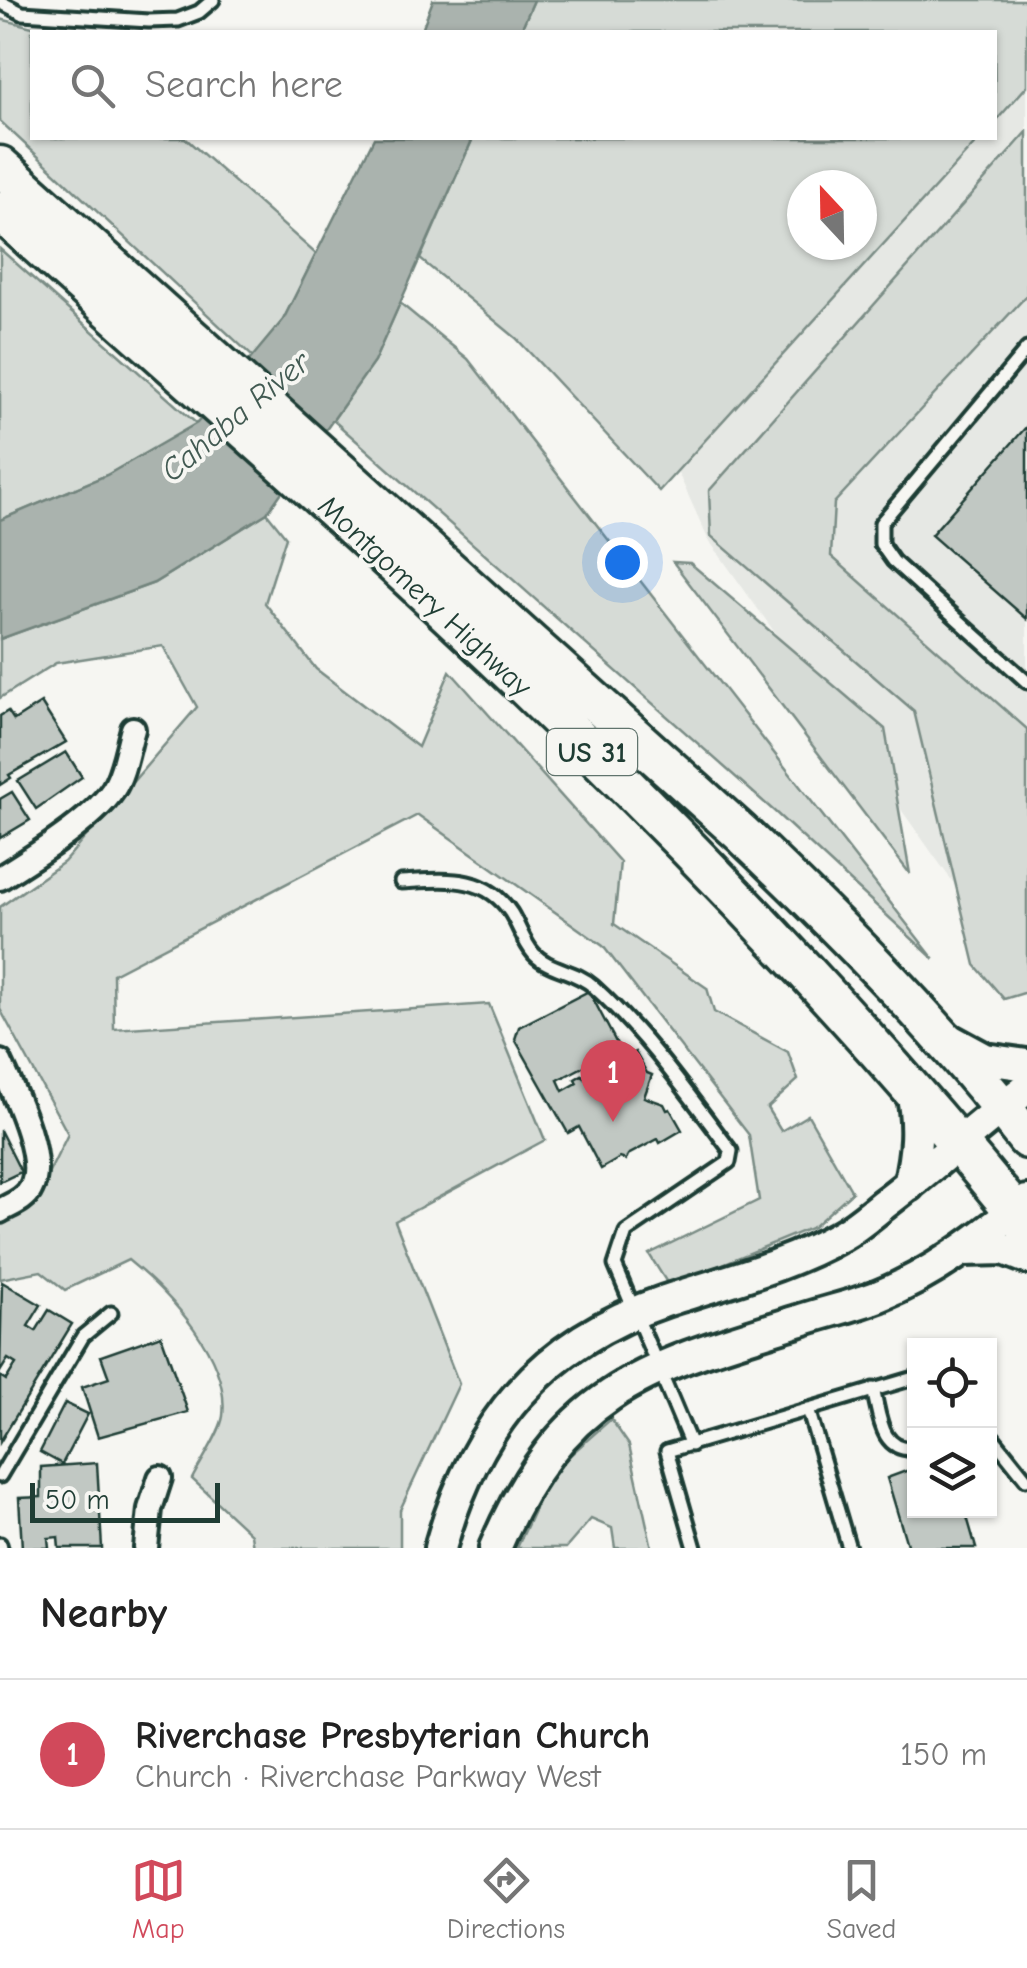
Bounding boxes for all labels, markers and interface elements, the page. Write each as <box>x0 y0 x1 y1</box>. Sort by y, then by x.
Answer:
search box <box>30 30 997 140</box>
icon: search <box>65 58 120 113</box>
text: Search here <box>145 63 343 107</box>
north arrow <box>787 170 877 260</box>
water label: Cahaba River <box>154 343 318 489</box>
street label: Montgomery Highway <box>311 488 539 705</box>
your location <box>597 537 648 588</box>
road number: US 31 <box>547 729 637 775</box>
pin: 1 <box>580 1040 646 1122</box>
map controls <box>907 1338 997 1518</box>
button: locate <box>907 1338 997 1428</box>
button: layers <box>907 1428 997 1518</box>
scale bar <box>30 1478 220 1522</box>
text: 50 m <box>45 1484 110 1516</box>
text: Nearby <box>40 1589 167 1638</box>
text: Riverchase Presbyterian Church <box>135 1714 650 1758</box>
text: 1 <box>66 1736 79 1773</box>
text: 150 m <box>900 1736 987 1773</box>
text: Church · Riverchase Parkway West <box>135 1758 601 1795</box>
tab: Map <box>131 1853 186 1945</box>
tab: Directions <box>447 1853 565 1945</box>
tab: Saved <box>826 1853 896 1945</box>

